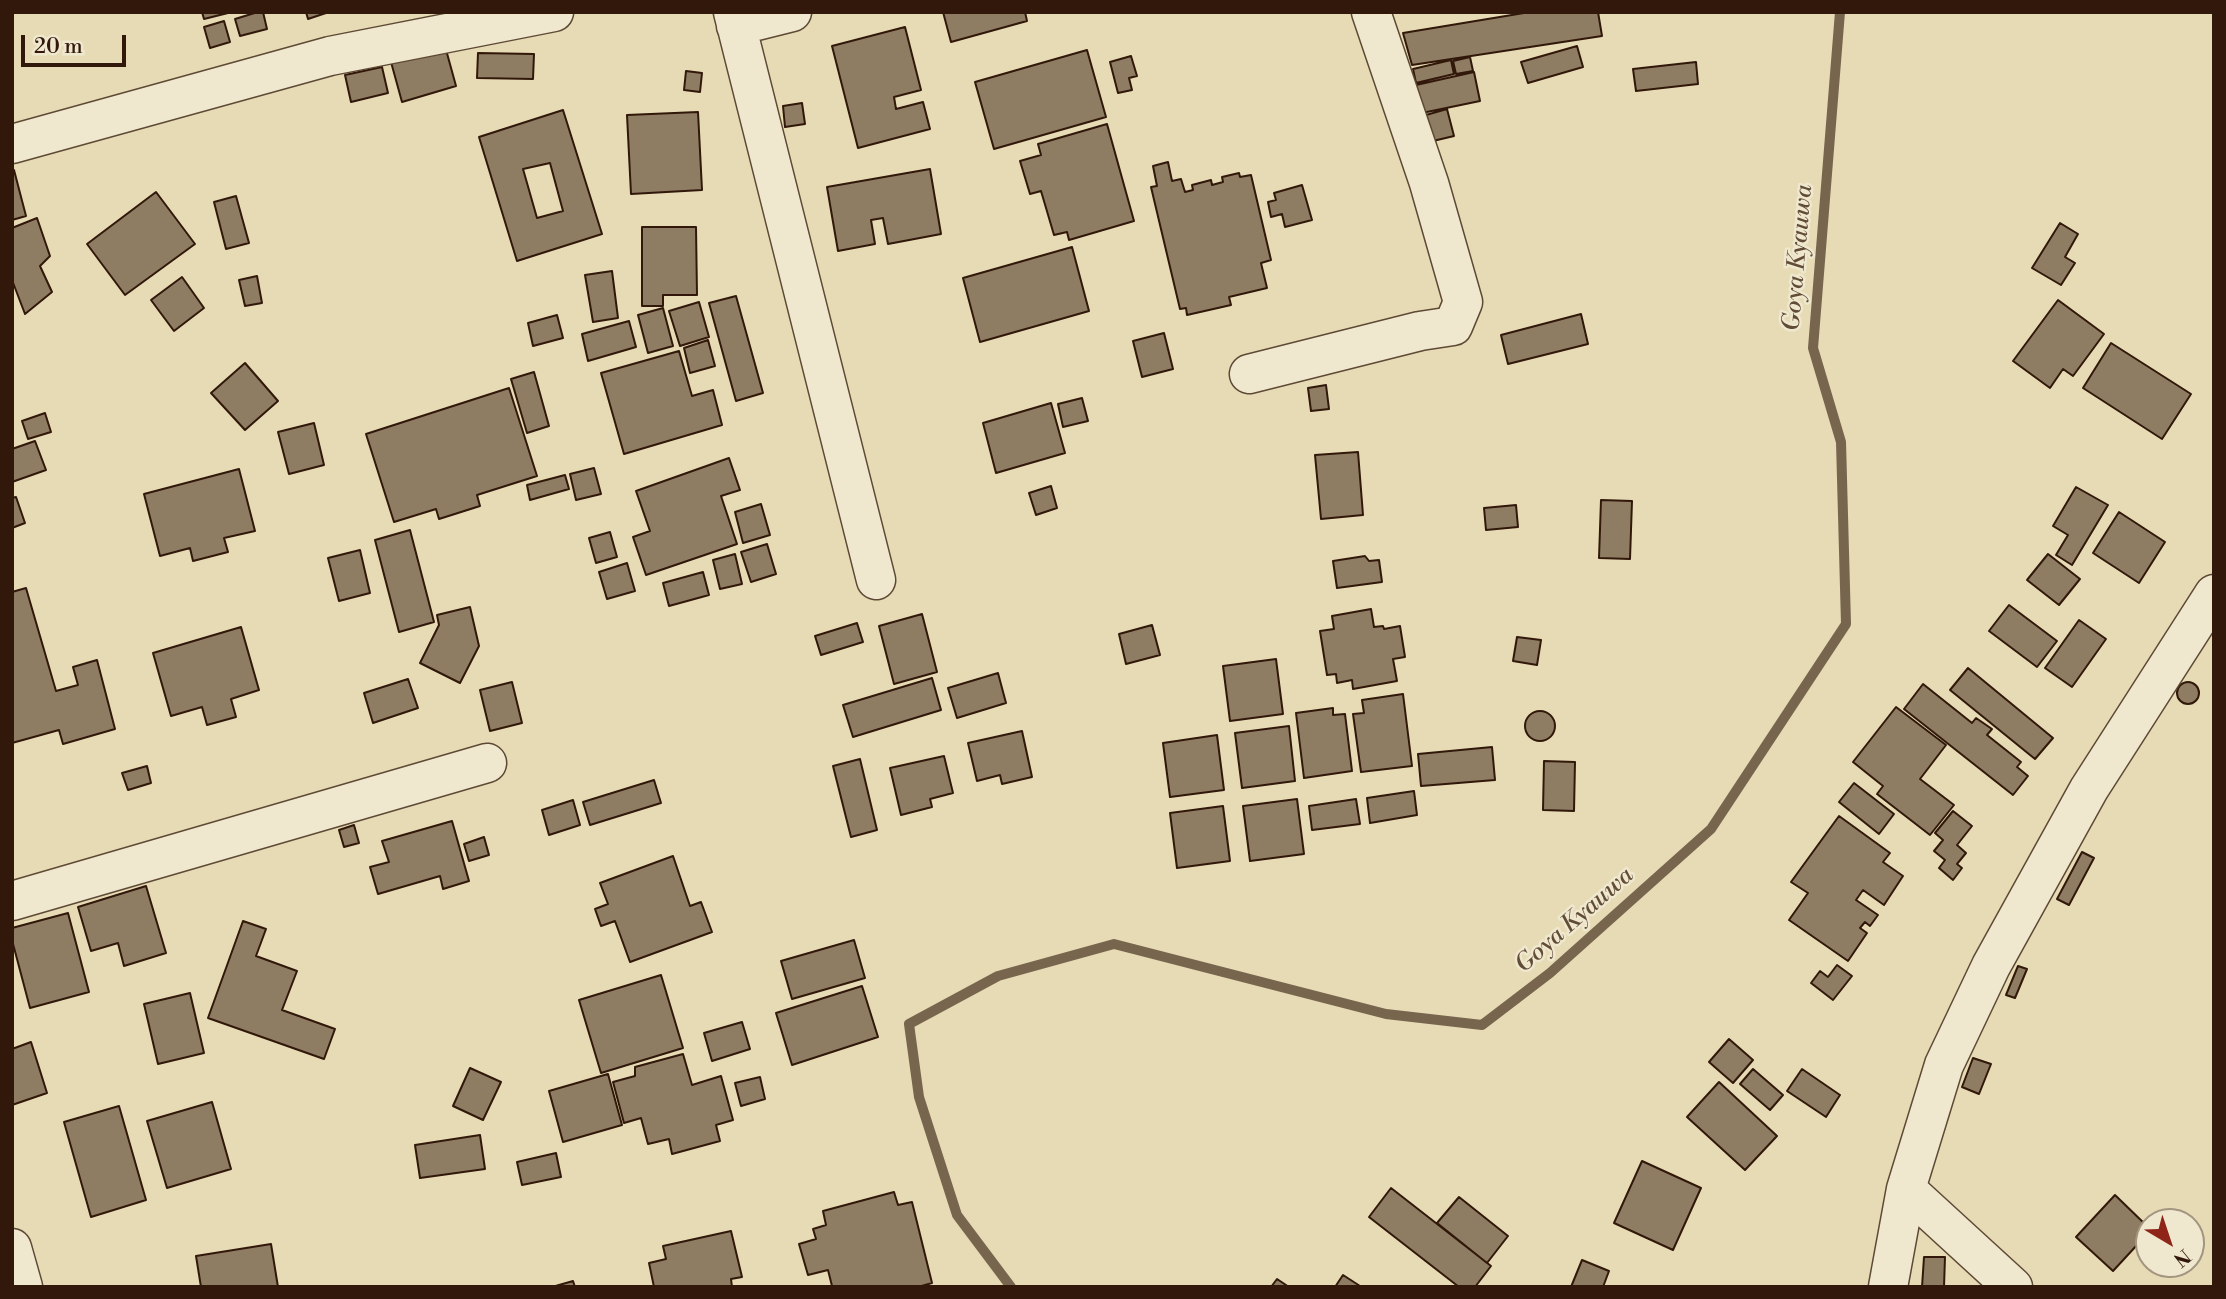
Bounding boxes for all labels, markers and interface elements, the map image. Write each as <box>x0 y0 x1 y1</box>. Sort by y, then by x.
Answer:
scale bar <box>24 21 130 65</box>
text: 20 m <box>34 34 83 60</box>
water label: Goya Kyauwa <box>1778 184 1820 332</box>
water label: Goya Kyauwa <box>1510 862 1640 980</box>
north arrow <box>2135 1208 2205 1278</box>
text: N <box>2169 1244 2195 1272</box>

